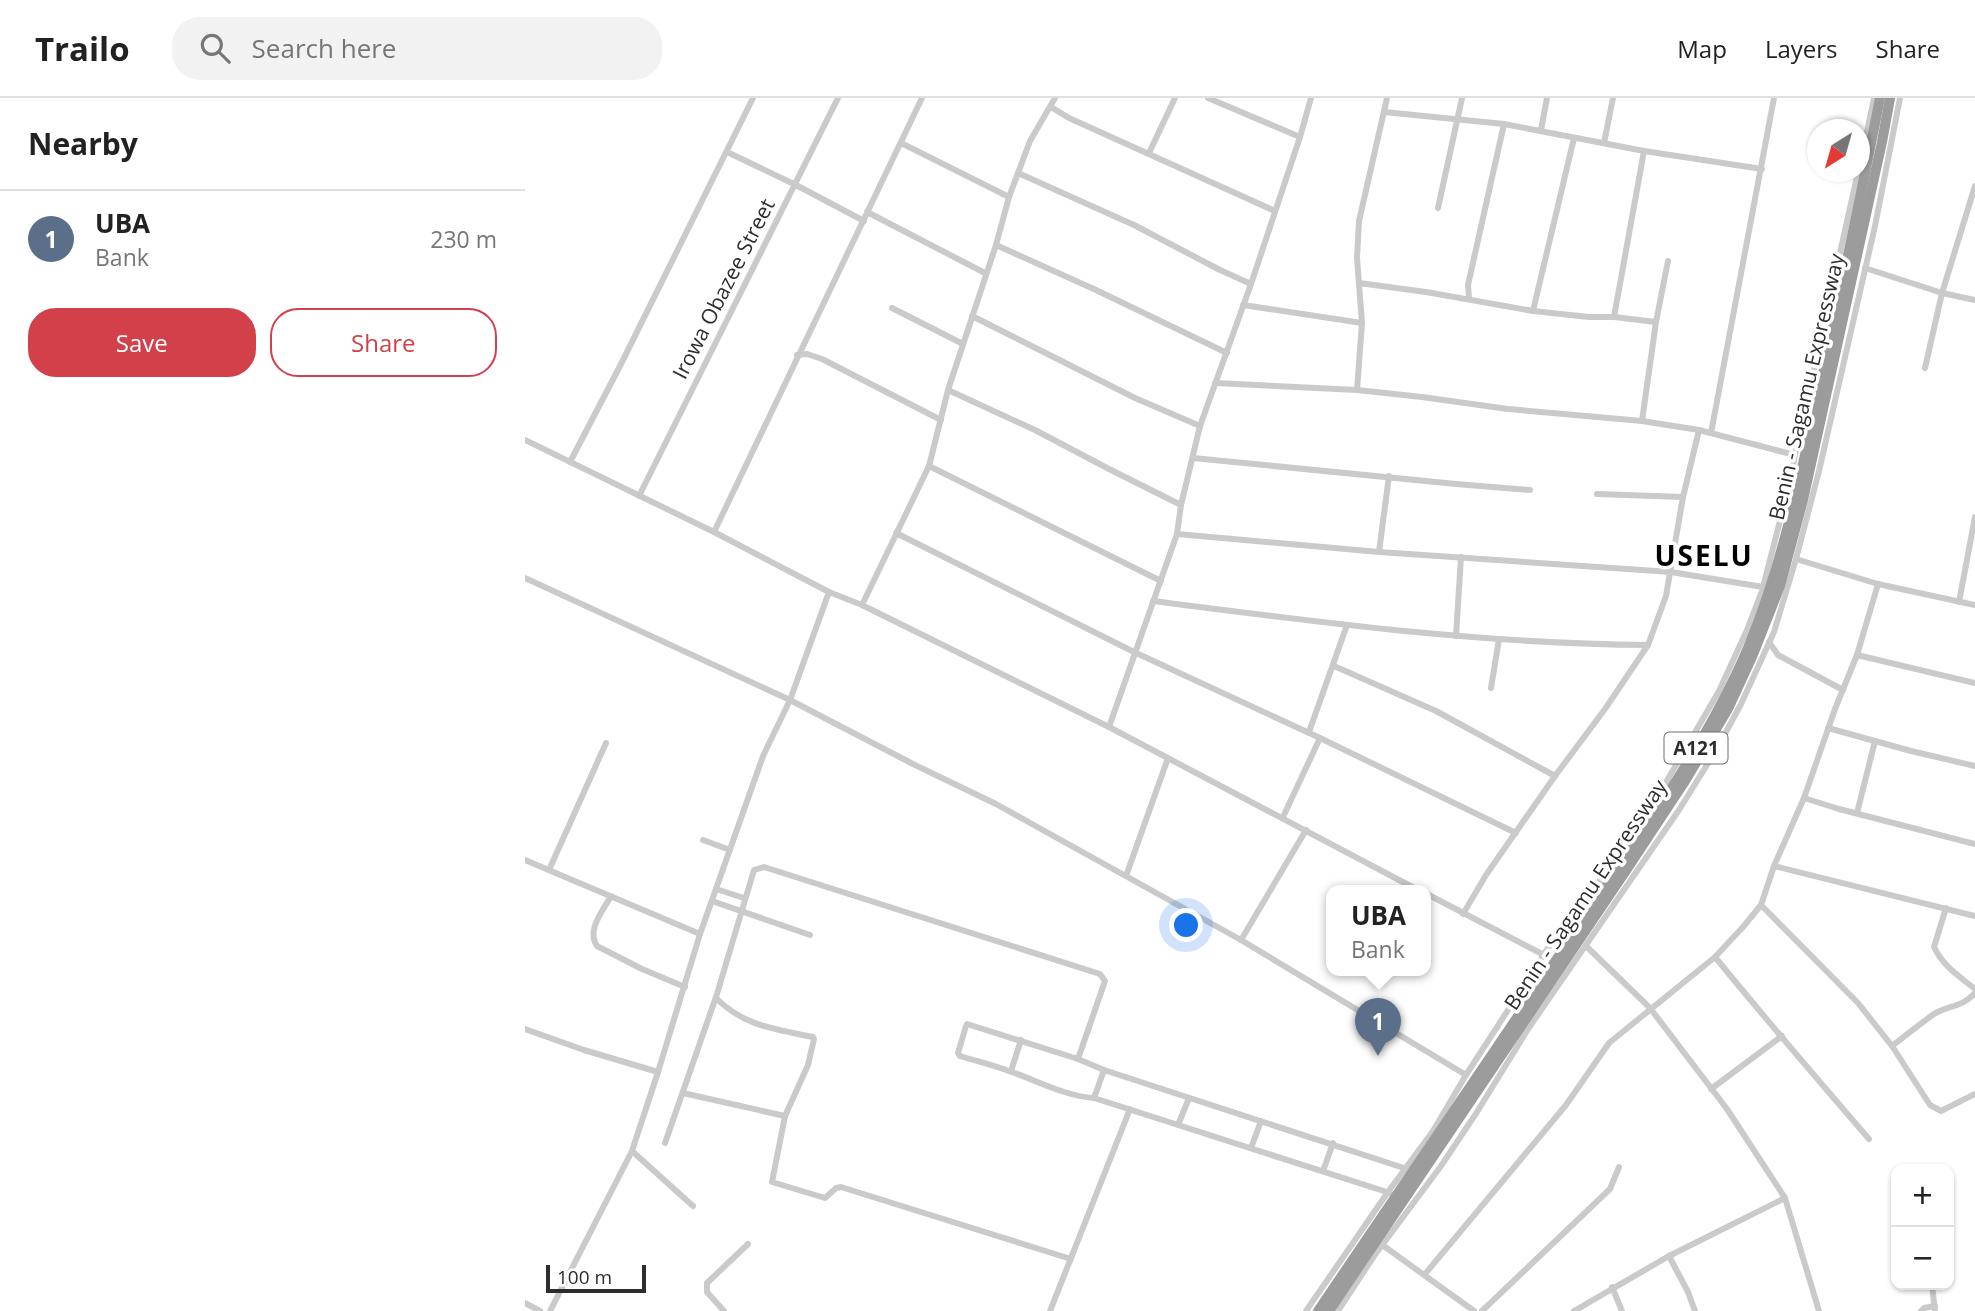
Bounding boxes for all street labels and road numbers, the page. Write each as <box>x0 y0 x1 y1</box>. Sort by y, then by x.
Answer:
street label: Irowa Obazee Street <box>665 194 781 384</box>
street label: Benin - Sagamu Expressway <box>1762 250 1850 523</box>
road number: A121 <box>1665 733 1727 764</box>
street label: Benin - Sagamu Expressway <box>1497 773 1673 1015</box>

